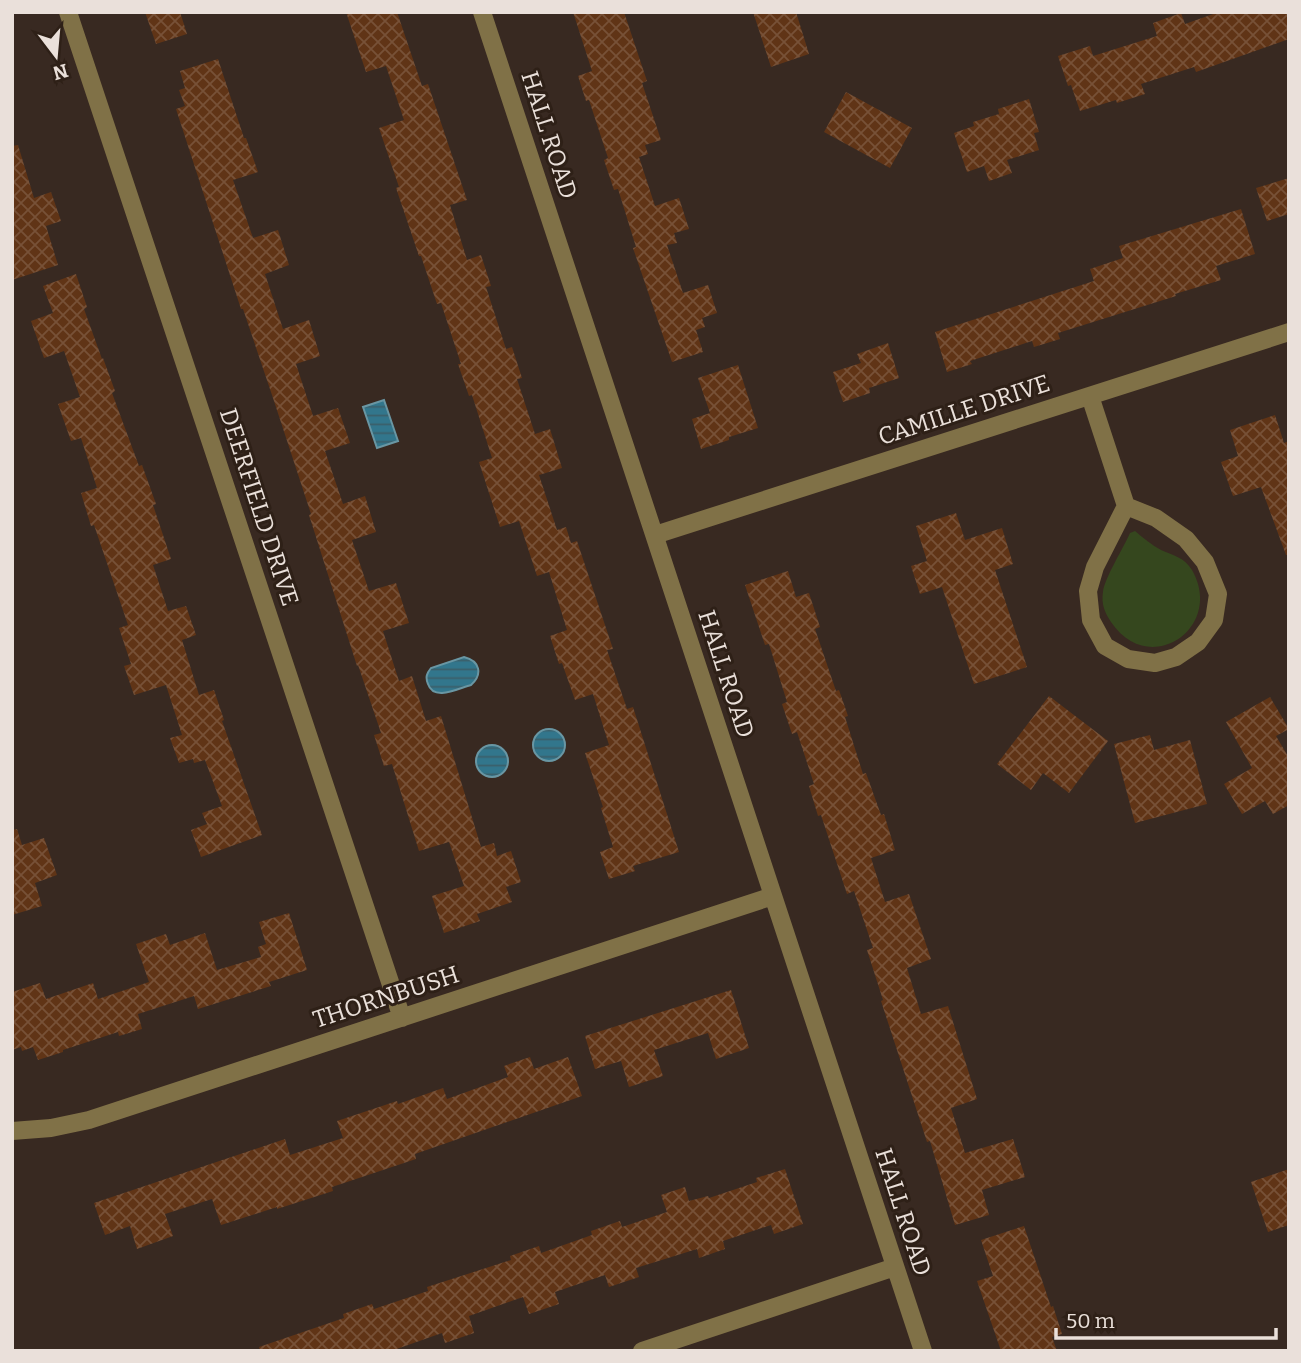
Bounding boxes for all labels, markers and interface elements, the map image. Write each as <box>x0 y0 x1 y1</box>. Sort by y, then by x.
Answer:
north arrow <box>21 21 91 91</box>
text: N <box>50 59 71 85</box>
street label: HALL ROAD <box>515 68 583 202</box>
street label: CAMILLE DRIVE <box>875 369 1053 451</box>
street label: DEERFIELD DRIVE <box>214 405 304 609</box>
street label: HALL ROAD <box>692 607 760 741</box>
street label: THORNBUSH <box>309 960 463 1034</box>
street label: HALL ROAD <box>869 1145 937 1279</box>
scale bar <box>1056 1296 1276 1340</box>
text: 50 m <box>1066 1308 1115 1334</box>

